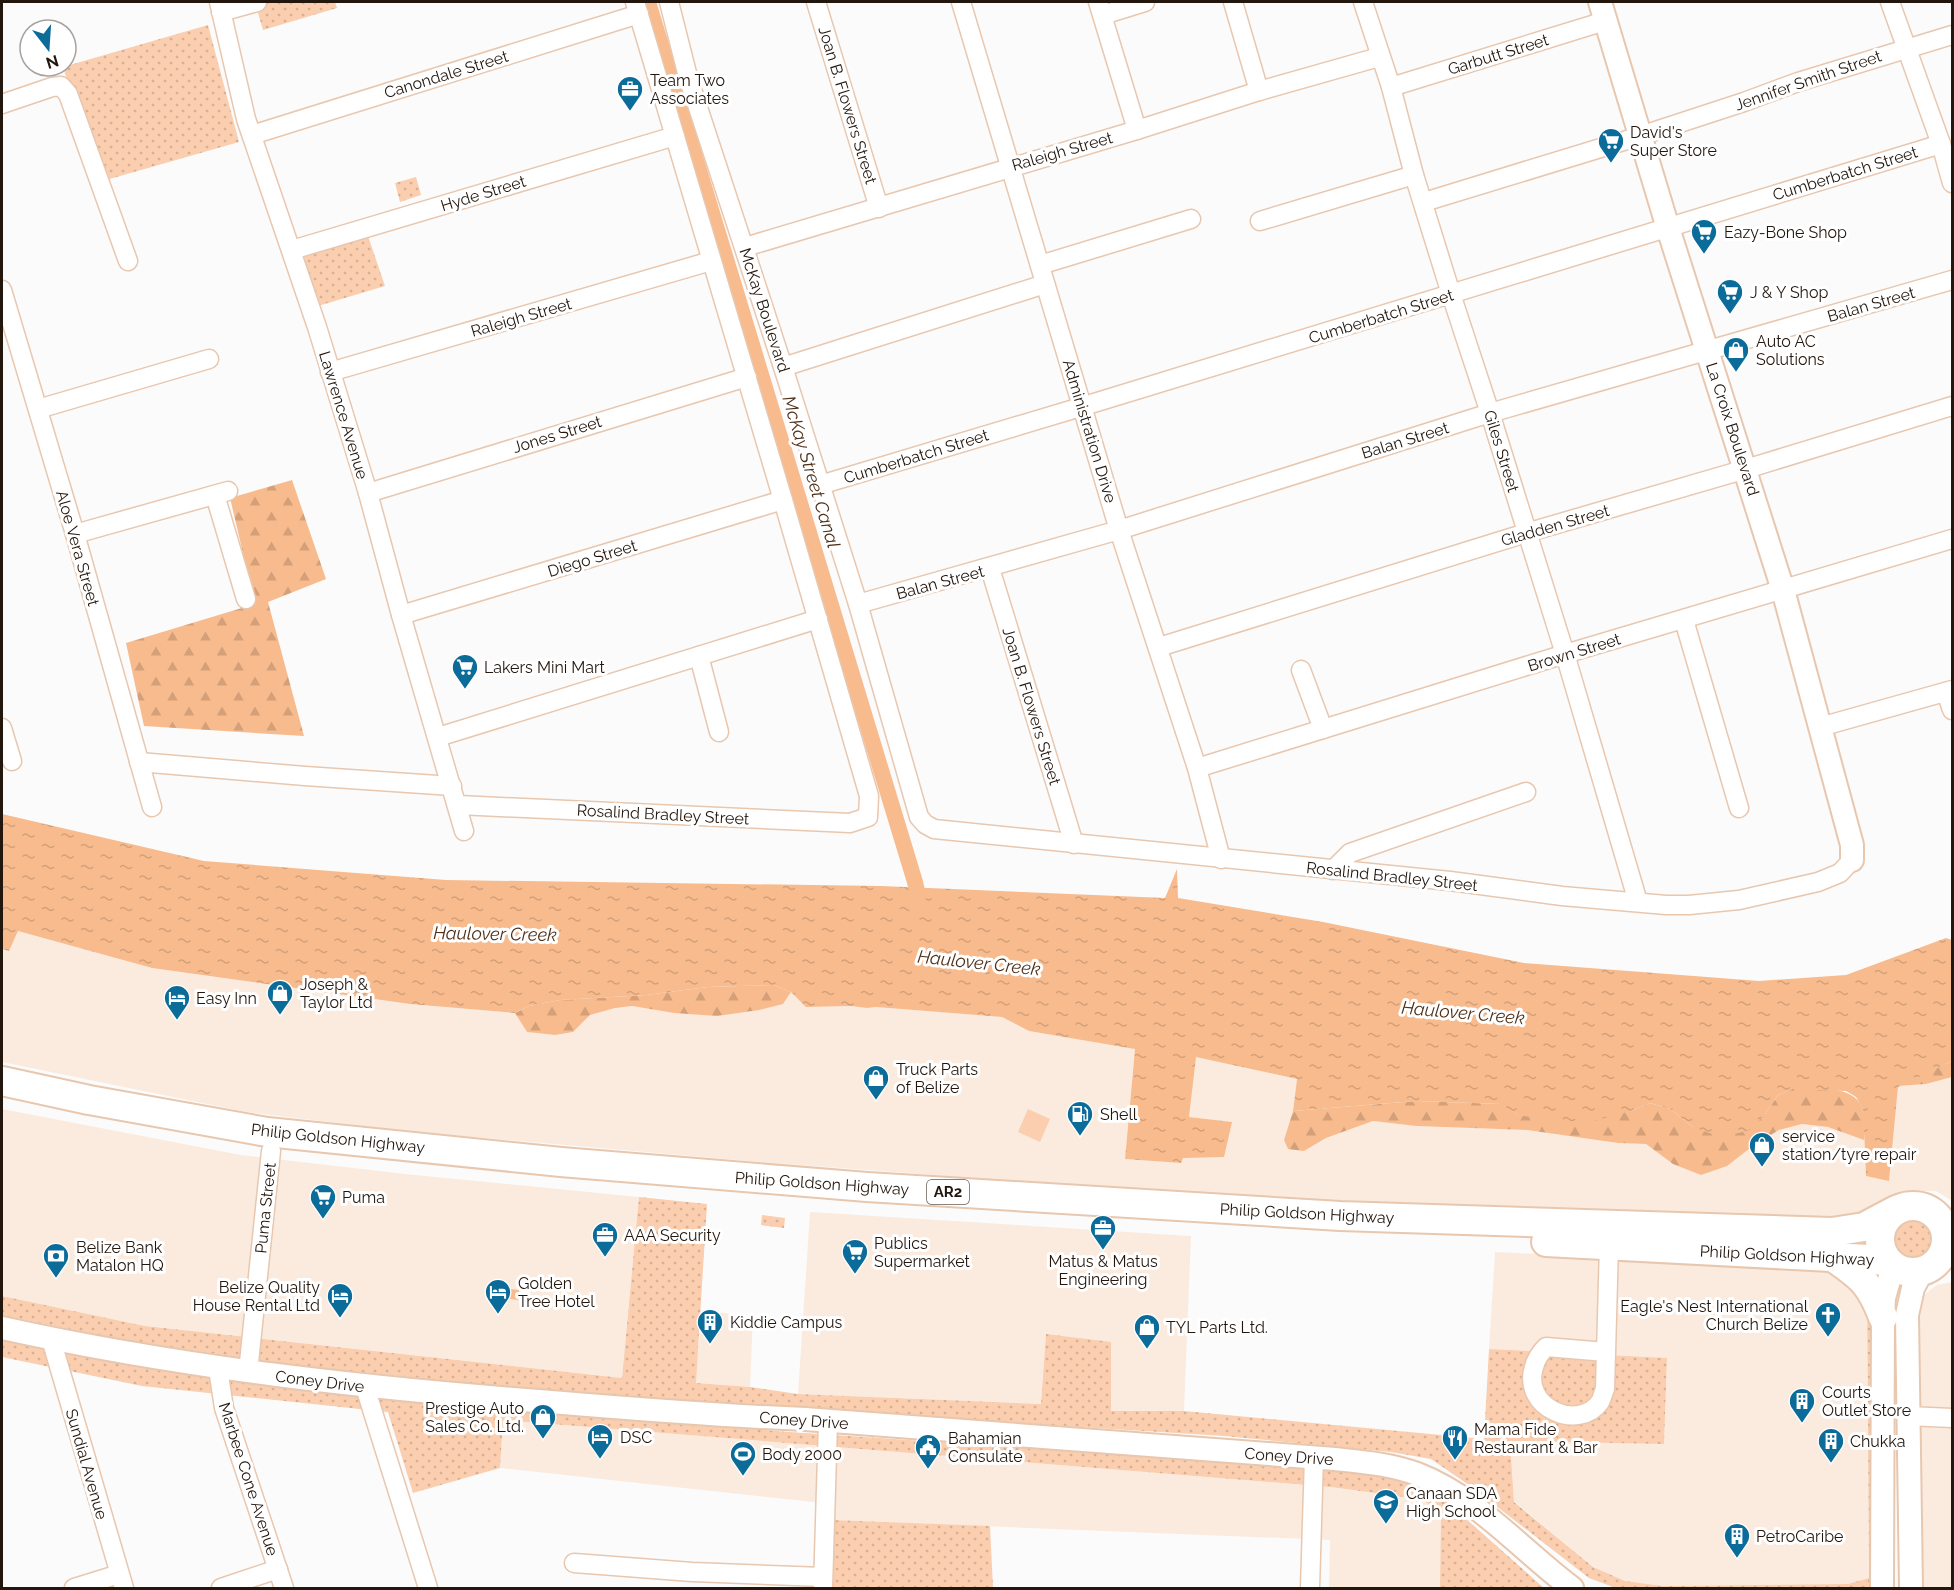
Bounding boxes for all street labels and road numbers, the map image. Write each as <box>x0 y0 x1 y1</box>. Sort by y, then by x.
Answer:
street label: Joan B. Flowers Street <box>814 24 881 187</box>
street label: Garbutt Street <box>1445 30 1551 79</box>
street label: Canondale Street <box>382 46 511 102</box>
street label: Jennifer Smith Street <box>1732 46 1885 115</box>
street label: Raleigh Street <box>1010 128 1115 175</box>
street label: Cumberbatch Street <box>1770 142 1920 205</box>
street label: Hyde Street <box>438 171 529 215</box>
street label: McKay Boulevard <box>736 246 794 375</box>
street label: Balan Street <box>1825 283 1918 326</box>
street label: Cumberbatch Street <box>1306 285 1456 348</box>
street label: Raleigh Street <box>469 294 574 341</box>
street label: Lawrence Avenue <box>315 349 372 481</box>
street label: Administration Drive <box>1059 357 1120 505</box>
street label: La Croix Boulevard <box>1702 360 1763 498</box>
street label: Giles Street <box>1480 408 1523 495</box>
street label: Jones Street <box>510 412 605 457</box>
street label: Balan Street <box>1359 418 1452 463</box>
street label: Cumberbatch Street <box>841 425 991 488</box>
street label: Aloe Vera Street <box>52 488 103 609</box>
street label: Gladden Street <box>1499 501 1612 550</box>
street label: Diego Street <box>545 536 640 581</box>
street label: Balan Street <box>894 561 987 603</box>
street label: Joan B. Flowers Street <box>998 625 1065 788</box>
street label: Brown Street <box>1525 629 1623 676</box>
street label: Rosalind Bradley Street <box>576 800 750 829</box>
street label: Rosalind Bradley Street <box>1305 858 1479 895</box>
street label: Philip Goldson Highway <box>250 1120 426 1157</box>
street label: Puma Street <box>251 1161 280 1254</box>
street label: Philip Goldson Highway <box>734 1168 910 1199</box>
road number: AR2 <box>927 1180 969 1204</box>
street label: Philip Goldson Highway <box>1219 1199 1395 1228</box>
street label: Philip Goldson Highway <box>1699 1241 1875 1270</box>
street label: Coney Drive <box>274 1367 366 1396</box>
street label: Marbee Cone Avenue <box>215 1400 282 1558</box>
street label: Sundial Avenue <box>62 1407 111 1522</box>
street label: Coney Drive <box>759 1408 849 1433</box>
street label: Coney Drive <box>1244 1444 1334 1469</box>

